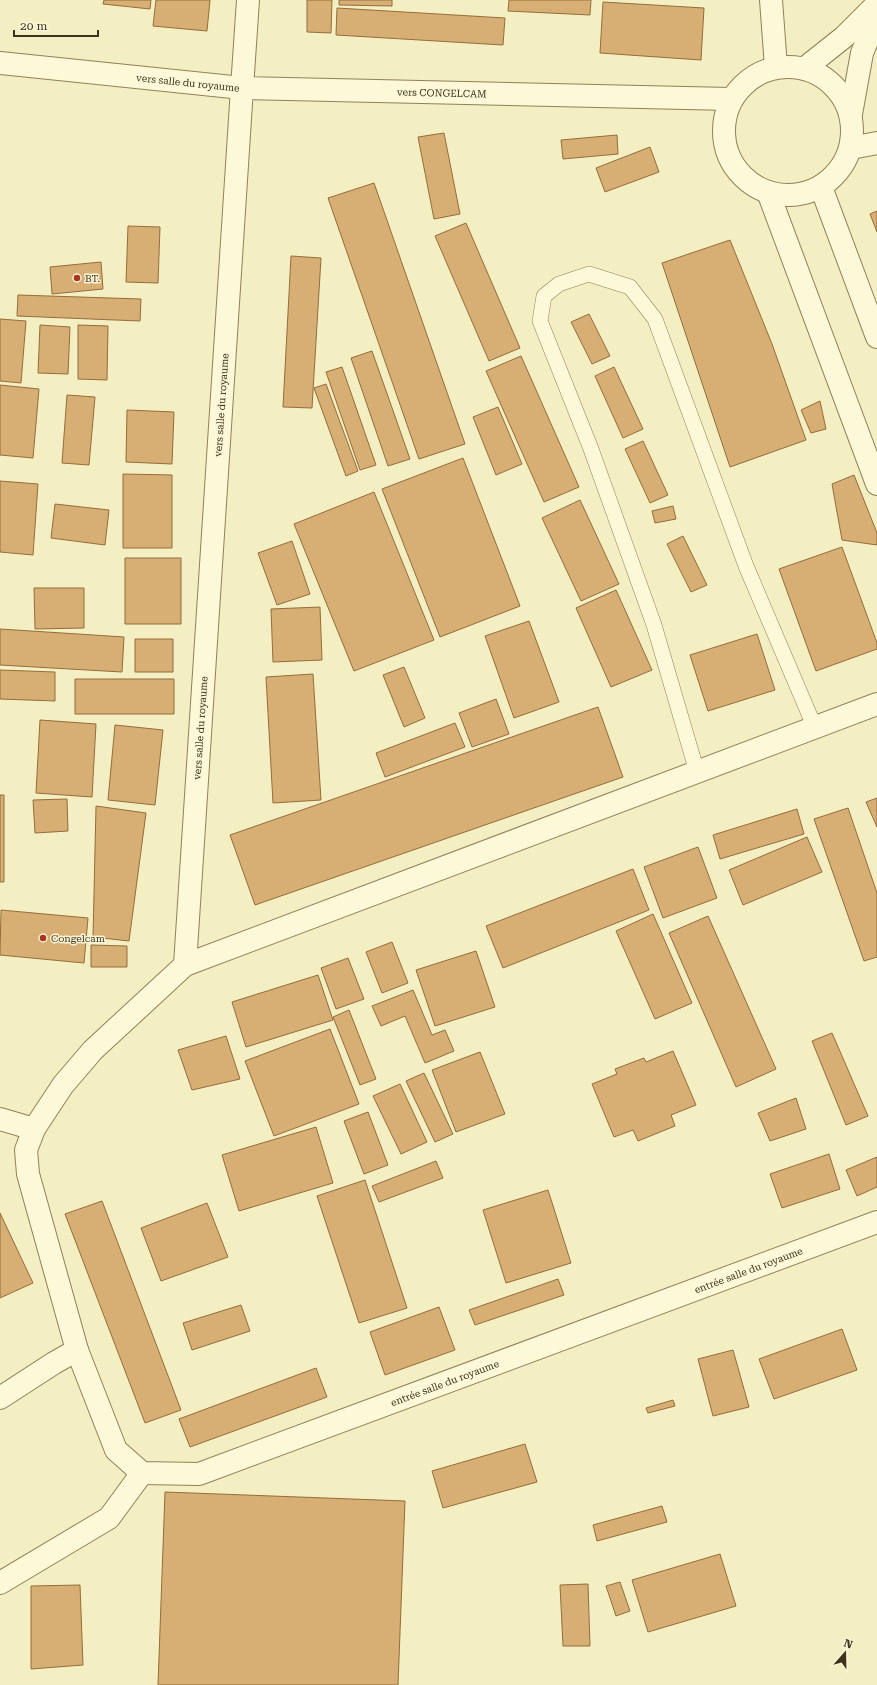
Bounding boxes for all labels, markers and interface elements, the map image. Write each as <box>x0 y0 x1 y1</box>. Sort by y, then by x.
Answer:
scale bar <box>14 12 98 38</box>
text: 20 m <box>20 19 47 33</box>
street label: vers salle du royaume <box>136 72 241 94</box>
street label: vers CONGELCAM <box>397 86 487 100</box>
marker: BT. <box>72 273 82 283</box>
place label: BT. <box>85 273 100 284</box>
street label: vers salle du royaume <box>212 352 231 457</box>
street label: vers salle du royaume <box>191 675 210 780</box>
marker: Congelcam <box>38 933 48 943</box>
place label: Congelcam <box>51 933 105 944</box>
street label: entrée salle du royaume <box>693 1245 805 1295</box>
street label: entrée salle du royaume <box>389 1358 501 1408</box>
north arrow <box>825 1633 865 1673</box>
text: N <box>842 1637 855 1652</box>

